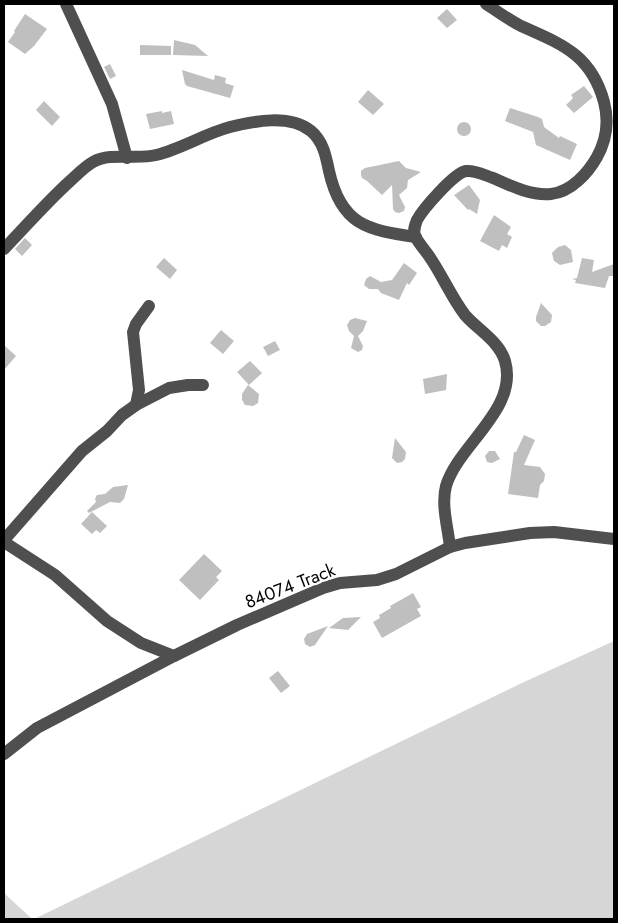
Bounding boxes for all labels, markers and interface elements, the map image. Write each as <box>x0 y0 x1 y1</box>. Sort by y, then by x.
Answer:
street label: 84074 Track <box>241 557 339 615</box>

